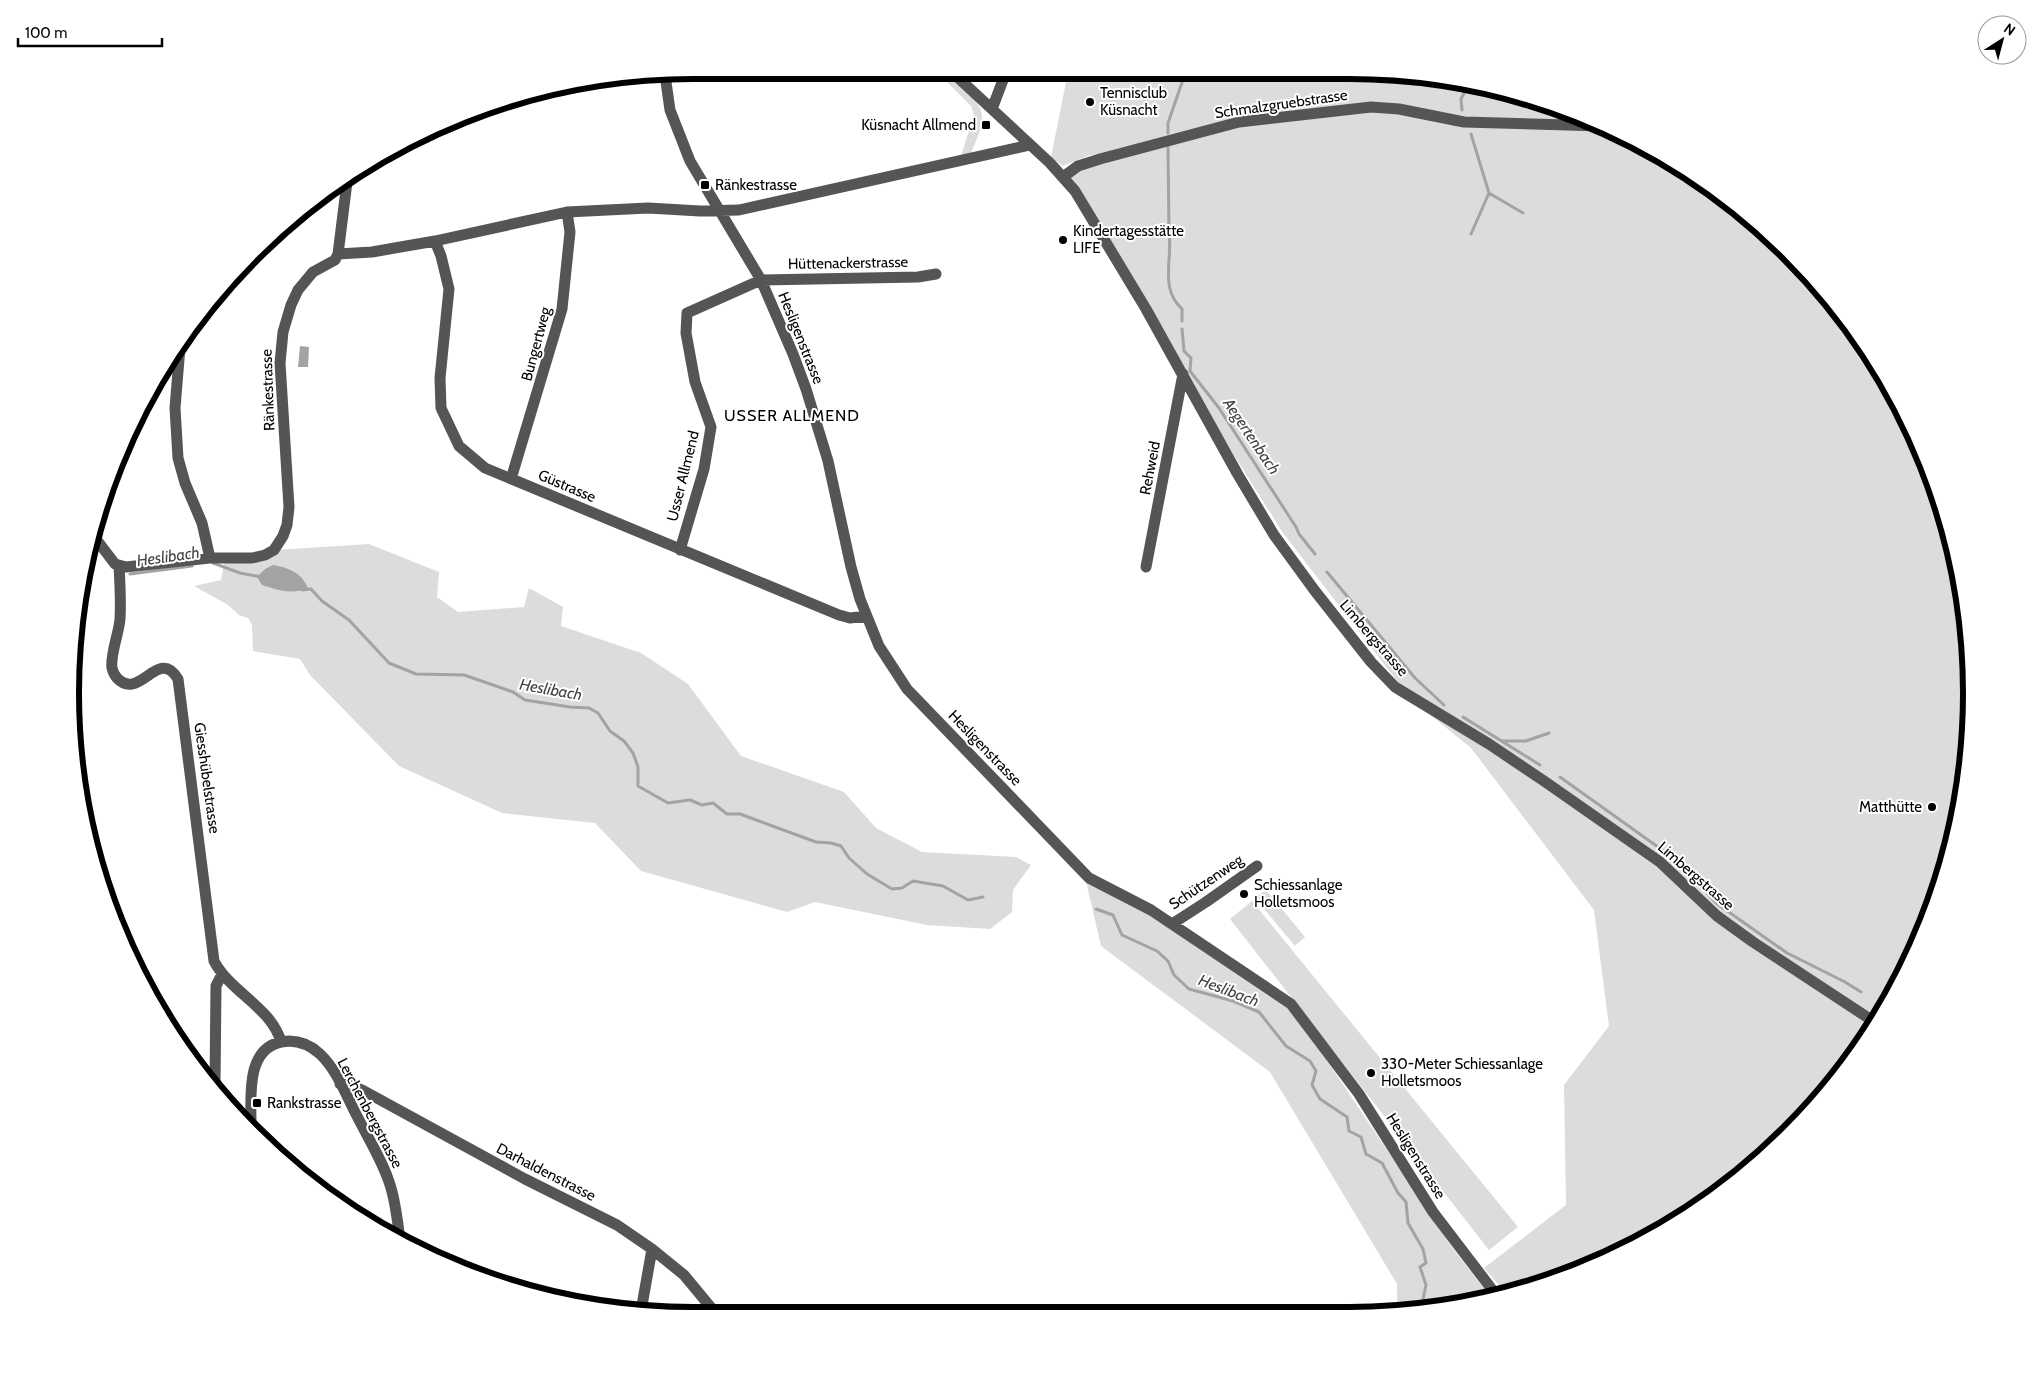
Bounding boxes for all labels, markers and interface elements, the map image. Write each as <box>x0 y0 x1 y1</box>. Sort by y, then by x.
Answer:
scale bar <box>18 15 161 47</box>
north arrow <box>1977 15 2027 65</box>
text: N <box>2000 19 2019 40</box>
text: 100 m <box>25 24 67 42</box>
place label: Tennisclub Küsnacht <box>1100 84 1167 119</box>
street label: Schmalzgruebstrasse <box>1213 86 1349 122</box>
marker: Tennisclub Küsnacht <box>1084 96 1096 108</box>
place label: Küsnacht Allmend <box>861 116 976 134</box>
marker: Küsnacht Allmend <box>980 119 992 131</box>
place label: Ränkestrasse <box>715 176 797 194</box>
marker: Ränkestrasse <box>699 179 711 191</box>
place label: Kindertagesstätte LIFE <box>1073 222 1184 257</box>
marker: Kindertagesstätte LIFE <box>1057 234 1069 246</box>
street label: Hüttenackerstrasse <box>788 253 909 273</box>
street label: Hesligenstrasse <box>774 289 828 387</box>
street label: Bungertweg <box>517 304 555 383</box>
street label: Ränkestrasse <box>258 348 278 431</box>
water label: Aegertenbach <box>1219 394 1284 478</box>
district label: USSER ALLMEND <box>724 406 860 425</box>
street label: Usser Allmend <box>663 429 703 523</box>
street label: Rehweid <box>1136 440 1164 496</box>
street label: Güstrasse <box>535 466 599 506</box>
water label: Heslibach <box>135 543 201 570</box>
street label: Limbergstrasse <box>1336 596 1412 680</box>
water label: Heslibach <box>518 675 584 704</box>
street label: Hesligenstrasse <box>945 707 1026 790</box>
street label: Giesshübelstrasse <box>190 721 224 835</box>
place label: Matthütte <box>1859 798 1922 816</box>
marker: Matthütte <box>1926 801 1938 813</box>
street label: Limbergstrasse <box>1654 838 1738 914</box>
street label: Schützenweg <box>1166 850 1247 913</box>
place label: Schiessanlage Holletsmoos <box>1254 876 1343 911</box>
marker: Schiessanlage Holletsmoos <box>1238 888 1250 900</box>
water label: Heslibach <box>1196 970 1262 1011</box>
street label: Lerchenbergstrasse <box>333 1055 407 1171</box>
place label: 330-Meter Schiessanlage Holletsmoos <box>1381 1055 1543 1090</box>
marker: 330-Meter Schiessanlage Holletsmoos <box>1365 1067 1377 1079</box>
place label: Rankstrasse <box>267 1094 342 1112</box>
marker: Rankstrasse <box>251 1097 263 1109</box>
street label: Hesligenstrasse <box>1382 1110 1450 1202</box>
street label: Darhaldenstrasse <box>493 1139 599 1205</box>

